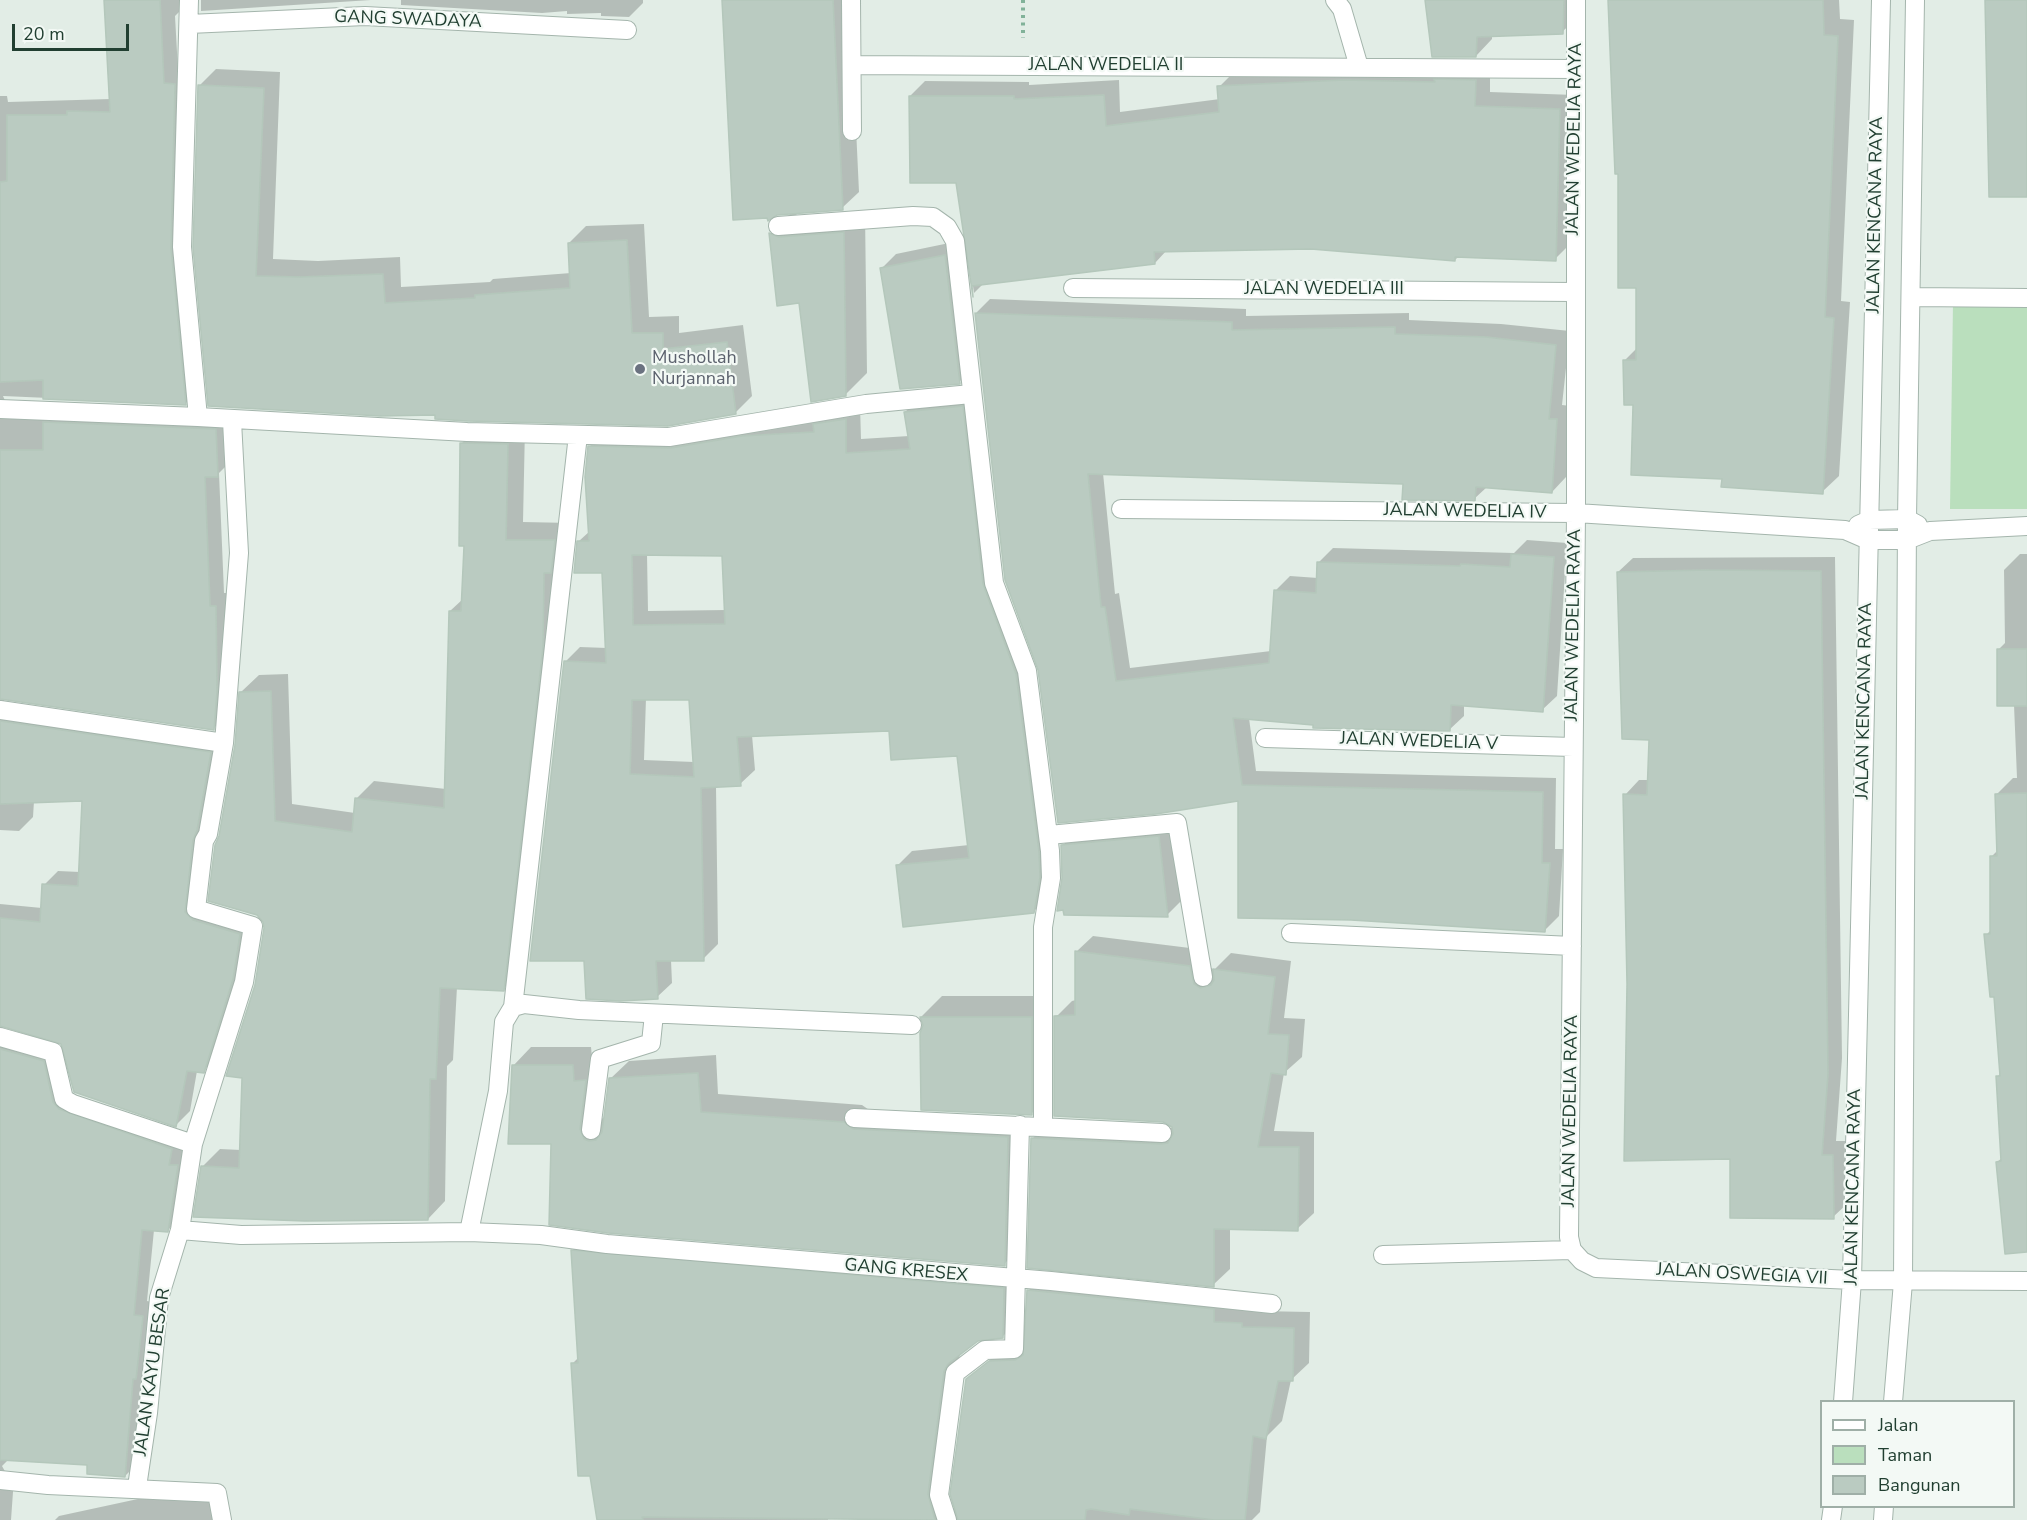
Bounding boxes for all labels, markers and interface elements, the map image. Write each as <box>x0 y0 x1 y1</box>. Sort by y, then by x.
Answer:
street label: GANG SWADAYA <box>334 7 482 33</box>
scale bar <box>15 12 132 50</box>
text: 20 m <box>23 22 65 46</box>
street label: JALAN WEDELIA RAYA <box>1563 43 1587 235</box>
street label: JALAN WEDELIA II <box>1029 55 1183 77</box>
street label: JALAN KENCANA RAYA <box>1863 116 1889 314</box>
street label: JALAN WEDELIA III <box>1244 279 1404 301</box>
place label: Mushollah Nurjannah <box>652 348 737 391</box>
marker: Mushollah Nurjannah <box>633 362 647 376</box>
street label: JALAN WEDELIA IV <box>1383 500 1547 524</box>
street label: JALAN WEDELIA RAYA <box>1562 529 1586 721</box>
street label: JALAN KENCANA RAYA <box>1852 602 1878 800</box>
street label: JALAN WEDELIA V <box>1340 728 1498 756</box>
street label: JALAN WEDELIA RAYA <box>1559 1015 1583 1207</box>
street label: JALAN KENCANA RAYA <box>1841 1088 1867 1286</box>
street label: GANG KRESEX <box>843 1255 969 1287</box>
street label: JALAN OSWEGIA VII <box>1656 1260 1828 1290</box>
street label: JALAN KAYU BESAR <box>131 1287 175 1457</box>
legend <box>1820 1400 2015 1508</box>
text: Jalan <box>1878 1413 1918 1437</box>
text: Taman <box>1878 1443 1932 1467</box>
text: Bangunan <box>1878 1473 1961 1497</box>

